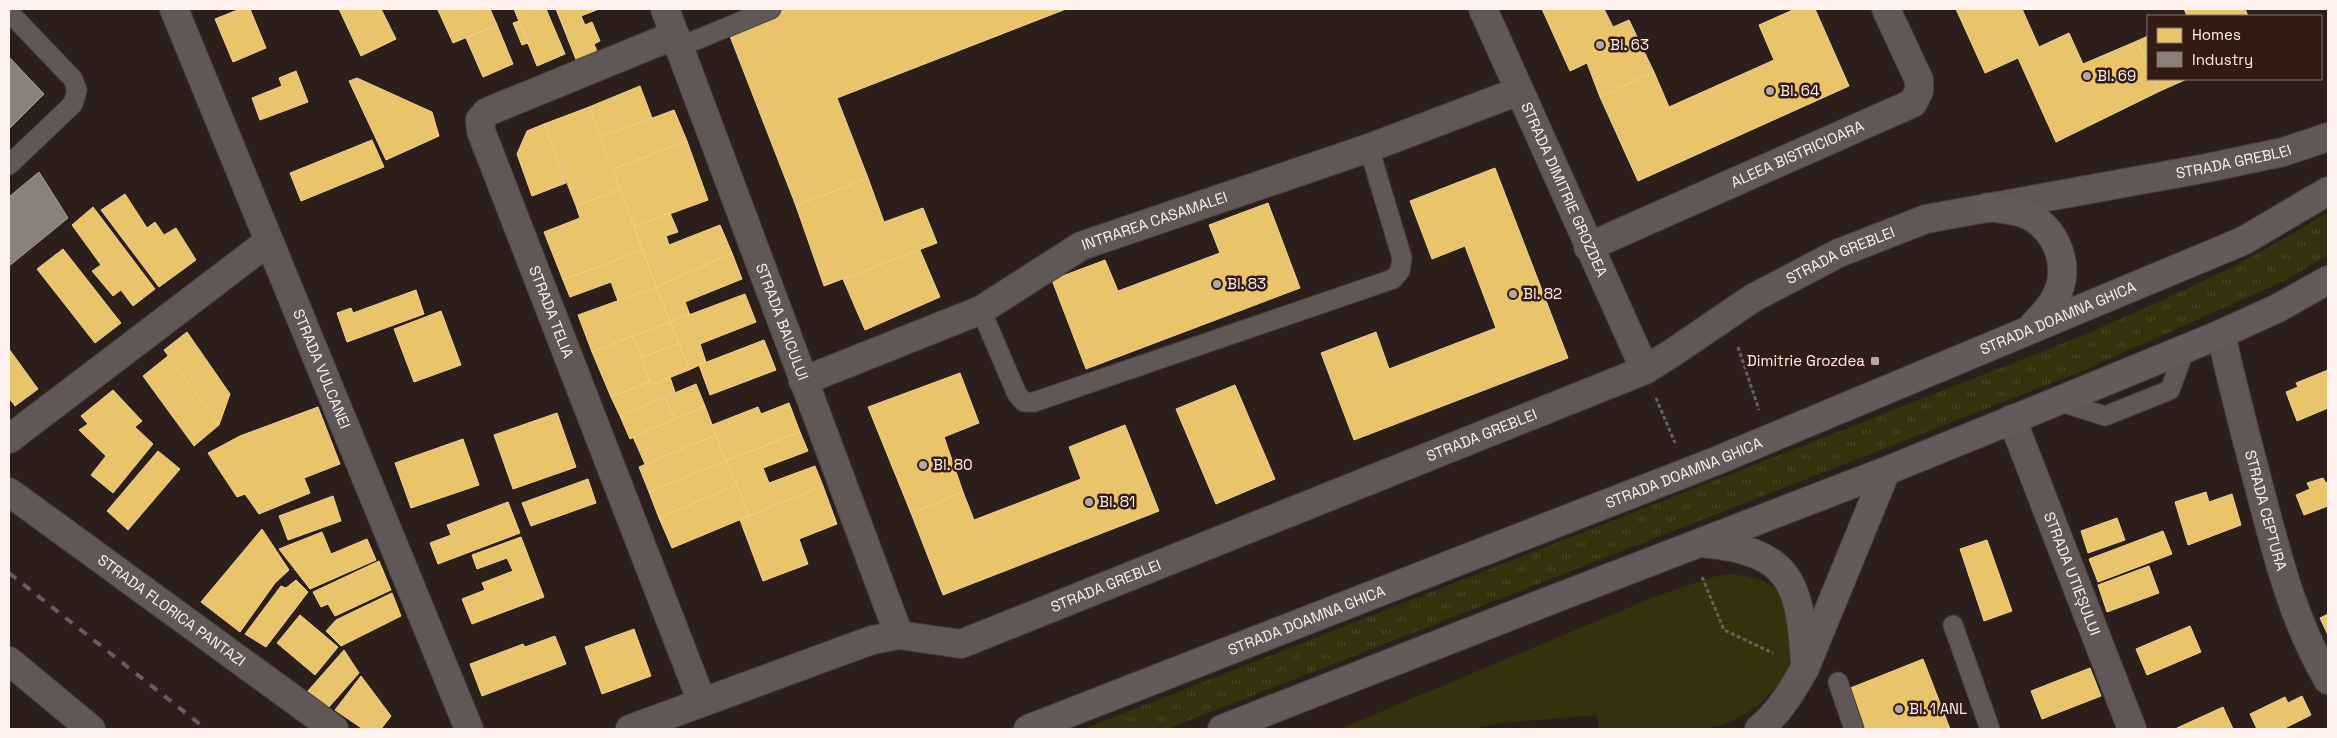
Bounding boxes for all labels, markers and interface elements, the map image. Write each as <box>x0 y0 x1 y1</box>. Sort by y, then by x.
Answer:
legend <box>2147 15 2322 80</box>
text: Homes <box>2192 25 2241 44</box>
place label: Bl. 63 <box>1610 35 1649 54</box>
marker: Bl. 63 <box>1594 39 1606 51</box>
text: Industry <box>2192 50 2253 69</box>
place label: Bl. 69 <box>2097 66 2136 85</box>
marker: Bl. 69 <box>2081 70 2093 82</box>
place label: Bl. 64 <box>1780 81 1819 100</box>
marker: Bl. 64 <box>1764 85 1776 97</box>
street label: STRADA DIMITRIE GROZDEA <box>1517 99 1612 280</box>
street label: ALEEA BISTRICIOARA <box>1728 116 1867 192</box>
street label: STRADA GREBLEI <box>2174 140 2294 182</box>
street label: INTRAREA CASAMALEI <box>1079 187 1230 254</box>
street label: STRADA GREBLEI <box>1783 222 1897 288</box>
street label: STRADA BAICULUI <box>752 260 813 383</box>
street label: STRADA TELIA <box>525 263 578 361</box>
place label: Bl. 83 <box>1227 274 1266 293</box>
street label: STRADA DOAMNA GHICA <box>1977 277 2139 359</box>
marker: Bl. 83 <box>1211 278 1223 290</box>
place label: Bl. 82 <box>1523 284 1562 303</box>
marker: Bl. 82 <box>1507 288 1519 300</box>
street label: STRADA VULCANEI <box>289 306 355 431</box>
place label: Dimitrie Grozdea <box>1747 351 1865 370</box>
marker: Dimitrie Grozdea <box>1869 355 1881 367</box>
street label: STRADA GREBLEI <box>1424 404 1540 466</box>
street label: STRADA DOAMNA GHICA <box>1602 433 1765 512</box>
street label: STRADA CEPTURA <box>2241 448 2292 574</box>
place label: Bl. 80 <box>933 455 973 474</box>
marker: Bl. 80 <box>917 459 929 471</box>
place label: Bl. 81 <box>1099 492 1135 511</box>
marker: Bl. 81 <box>1083 496 1095 508</box>
street label: STRADA UTIEȘULUI <box>2040 509 2105 638</box>
street label: STRADA FLORICA PANTAZI <box>94 550 249 670</box>
street label: STRADA GREBLEI <box>1048 555 1164 616</box>
street label: STRADA DOAMNA GHICA <box>1225 581 1388 659</box>
place label: Bl. 1 ANL <box>1909 699 1967 718</box>
marker: Bl. 1 ANL <box>1893 703 1905 715</box>

